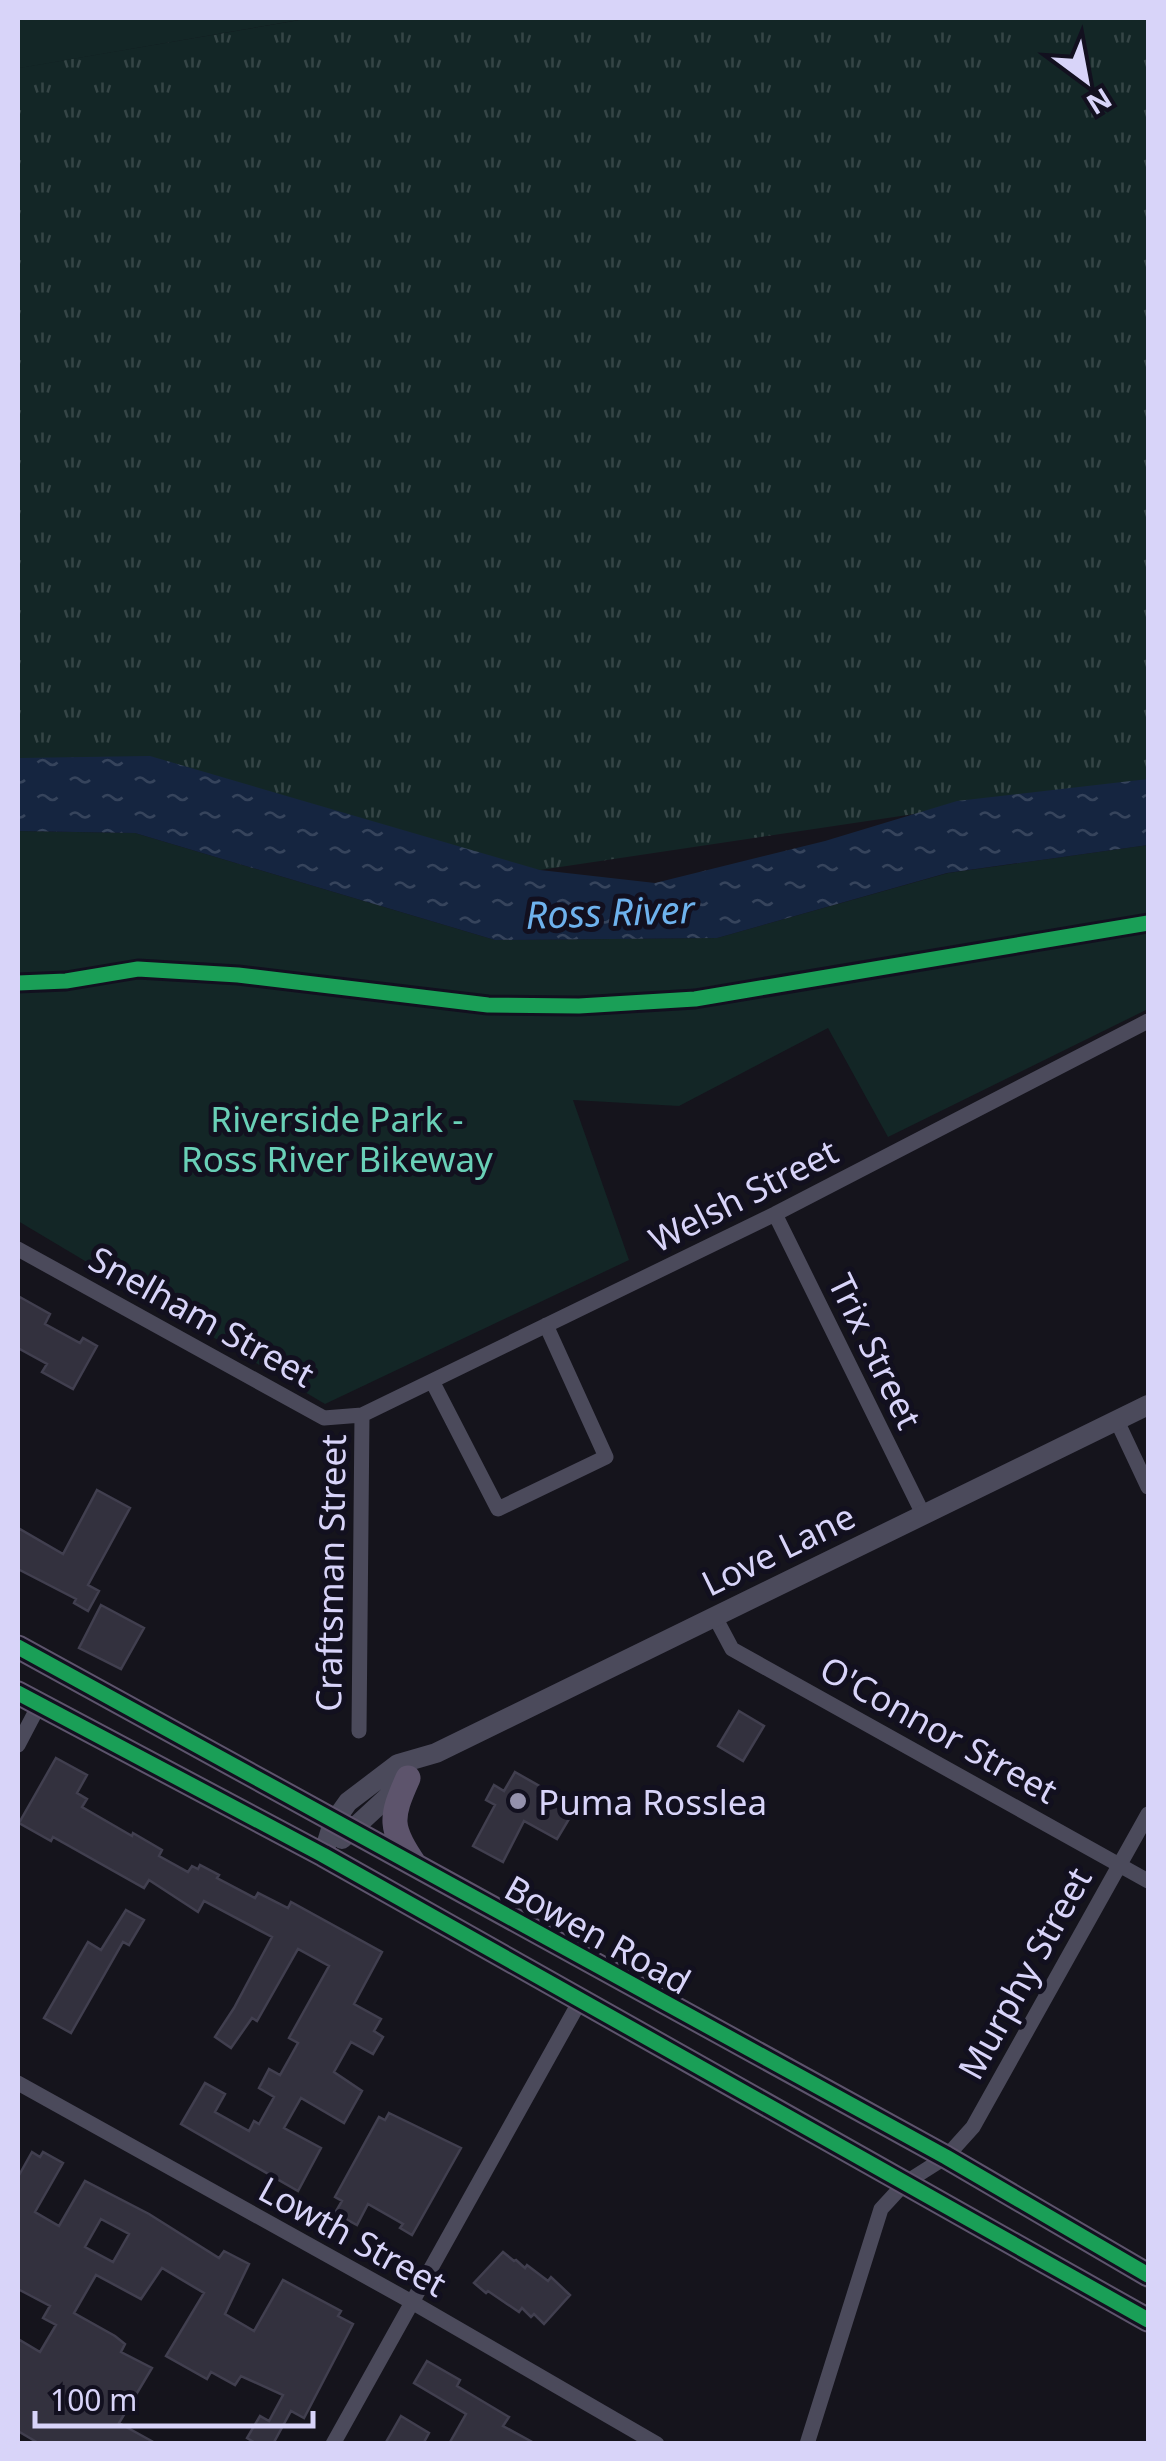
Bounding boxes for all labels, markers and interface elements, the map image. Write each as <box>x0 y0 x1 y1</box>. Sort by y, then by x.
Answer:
north arrow <box>1036 30 1136 130</box>
text: N <box>1080 80 1119 124</box>
water label: Ross River <box>524 882 697 940</box>
park label: Riverside Park - Ross River Bikeway <box>181 1095 493 1182</box>
street label: Welsh Street <box>641 1127 845 1263</box>
street label: Snelham Street <box>81 1235 323 1397</box>
street label: Trix Street <box>818 1266 934 1436</box>
street label: Craftsman Street <box>304 1434 356 1712</box>
street label: Love Lane <box>694 1492 862 1606</box>
street label: O'Connor Street <box>812 1644 1066 1814</box>
place label: Puma Rosslea <box>538 1778 767 1825</box>
marker: Puma Rosslea <box>507 1790 529 1812</box>
street label: Murphy Street <box>946 1859 1102 2087</box>
street label: Bowen Road <box>497 1864 699 2004</box>
street label: Lowth Street <box>251 2165 455 2307</box>
scale bar <box>35 2366 312 2428</box>
text: 100 m <box>50 2379 137 2420</box>

